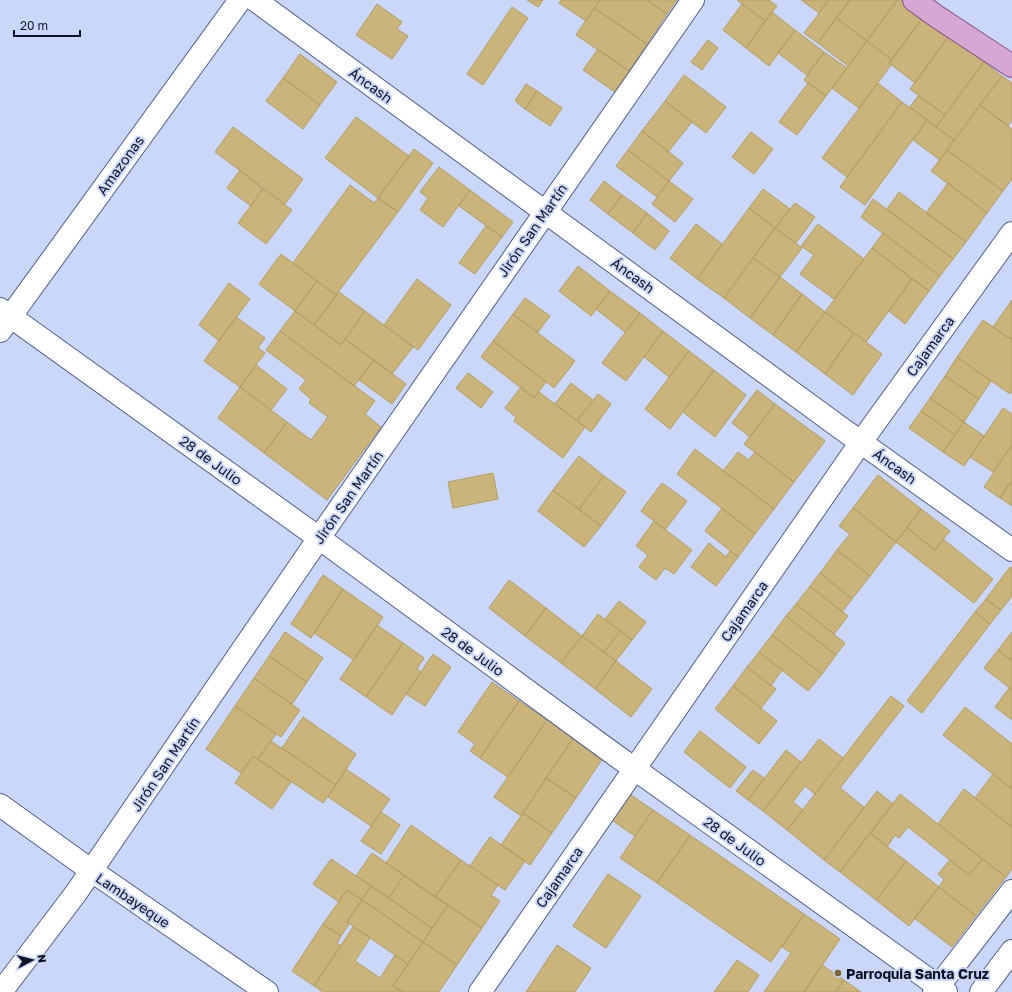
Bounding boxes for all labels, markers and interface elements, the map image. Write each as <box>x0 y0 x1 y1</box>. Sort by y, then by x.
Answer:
scale bar <box>14 12 80 38</box>
text: 20 m <box>20 18 48 33</box>
street label: Áncash <box>346 64 396 106</box>
street label: Amazonas <box>93 132 147 198</box>
street label: Jirón San Martín <box>493 180 571 280</box>
street label: Áncash <box>608 254 658 296</box>
street label: Cajamarca <box>902 313 958 379</box>
street label: 28 de Julio <box>176 432 246 488</box>
street label: Áncash <box>870 445 920 487</box>
street label: Jirón San Martín <box>309 447 387 547</box>
street label: Cajamarca <box>717 577 771 645</box>
street label: 28 de Julio <box>438 623 508 679</box>
street label: Jirón San Martín <box>127 714 203 814</box>
street label: 28 de Julio <box>700 813 770 869</box>
street label: Cajamarca <box>532 843 586 911</box>
street label: Lambayeque <box>93 869 173 931</box>
north arrow <box>12 940 52 980</box>
text: N <box>35 954 49 964</box>
place label: Parroquia Santa Cruz <box>846 965 989 982</box>
marker: Parroquia Santa Cruz <box>833 968 843 978</box>

